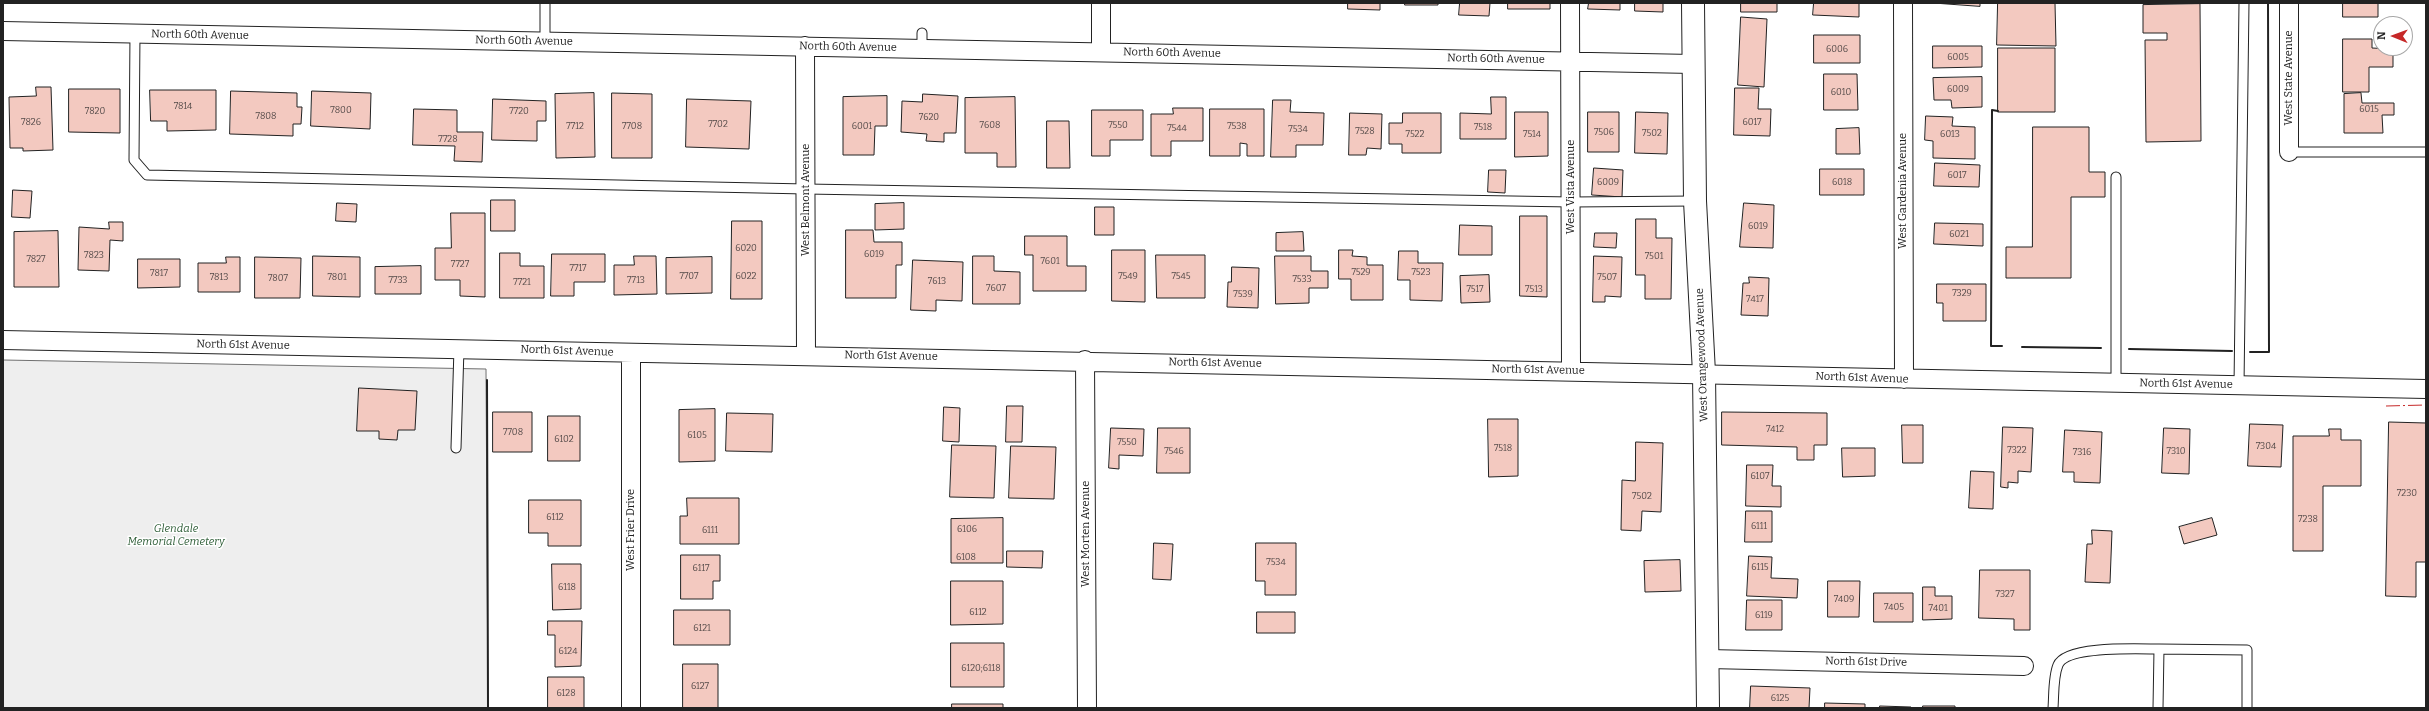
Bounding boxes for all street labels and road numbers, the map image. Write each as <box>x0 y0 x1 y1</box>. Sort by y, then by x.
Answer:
street label: North 60th Avenue <box>151 28 249 42</box>
street label: West State Avenue <box>2282 31 2296 125</box>
street label: North 60th Avenue <box>475 34 573 48</box>
street label: North 60th Avenue <box>799 40 897 54</box>
street label: North 60th Avenue <box>1123 46 1221 60</box>
street label: North 60th Avenue <box>1447 52 1545 66</box>
street label: West Gardenia Avenue <box>1896 133 1910 249</box>
street label: West Vista Avenue <box>1564 140 1578 234</box>
street label: West Belmont Avenue <box>799 144 813 256</box>
street label: West Orangewood Avenue <box>1693 288 1711 422</box>
street label: North 61st Avenue <box>196 338 290 352</box>
street label: North 61st Avenue <box>520 343 614 359</box>
street label: North 61st Avenue <box>844 349 938 363</box>
street label: North 61st Avenue <box>1168 356 1262 370</box>
street label: North 61st Avenue <box>1491 363 1585 377</box>
street label: North 61st Avenue <box>1815 370 1909 386</box>
street label: North 61st Avenue <box>2139 377 2233 391</box>
street label: West Morten Avenue <box>1079 481 1093 587</box>
street label: West Frier Drive <box>624 489 638 571</box>
street label: North 61st Drive <box>1825 655 1907 669</box>

